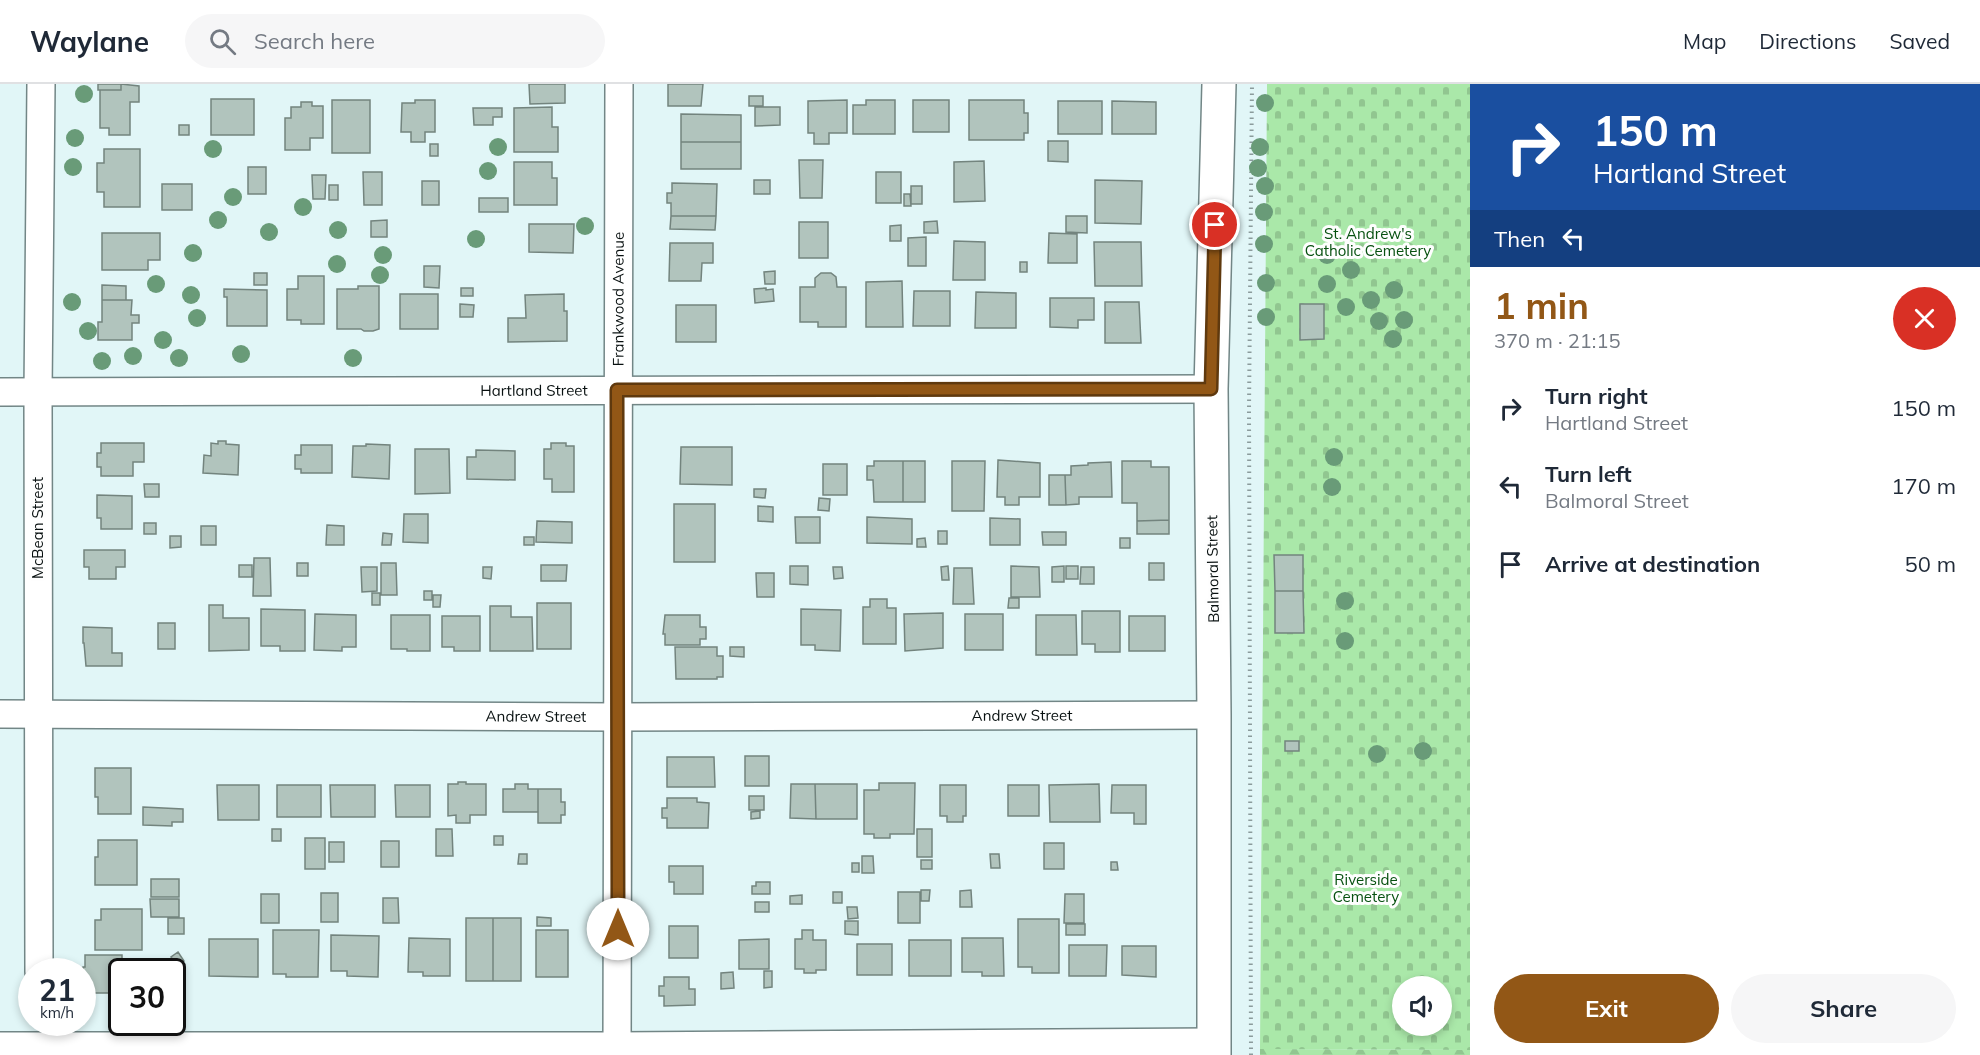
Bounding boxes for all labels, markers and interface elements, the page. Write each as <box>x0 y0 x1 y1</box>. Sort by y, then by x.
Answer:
search box <box>185 14 605 68</box>
text: Waylane <box>30 24 149 59</box>
icon: search <box>206 25 239 58</box>
text: Search here <box>254 27 375 55</box>
text: Map <box>1683 28 1726 54</box>
text: Directions <box>1759 28 1856 54</box>
text: Saved <box>1889 28 1950 54</box>
text: 150 m <box>1593 104 1718 157</box>
icon: right <box>1494 108 1572 186</box>
text: Hartland Street <box>1593 156 1786 190</box>
pin <box>1189 199 1240 250</box>
icon: arrive <box>1198 208 1231 241</box>
icon: left <box>1557 222 1590 255</box>
park label: St. Andrew's Catholic Cemetery <box>1305 224 1431 260</box>
text: Then <box>1494 225 1545 253</box>
street label: Frankwood Avenue <box>608 232 628 366</box>
text: 1 min <box>1494 283 1589 328</box>
button: close <box>1893 287 1956 350</box>
text: 370 m · 21:15 <box>1494 328 1620 353</box>
street label: Hartland Street <box>480 381 588 400</box>
text: Turn right <box>1545 382 1648 410</box>
icon: right <box>1494 392 1527 425</box>
text: 150 m <box>1891 394 1956 422</box>
text: Hartland Street <box>1545 410 1688 435</box>
text: Turn left <box>1545 460 1632 488</box>
icon: left <box>1494 470 1527 503</box>
text: 170 m <box>1891 472 1956 500</box>
street label: McBean Street <box>28 477 47 579</box>
text: Balmoral Street <box>1545 488 1689 513</box>
street label: Balmoral Street <box>1202 515 1223 623</box>
icon: arrive <box>1494 548 1527 581</box>
text: Arrive at destination <box>1545 550 1760 578</box>
text: 50 m <box>1905 550 1956 578</box>
street label: Andrew Street <box>972 705 1072 725</box>
street label: Andrew Street <box>486 706 586 726</box>
park label: Riverside Cemetery <box>1333 870 1399 906</box>
position arrow <box>586 897 650 961</box>
speed limit sign: 30 <box>108 958 186 1036</box>
text: 21 <box>39 971 75 1009</box>
button: Exit <box>1494 974 1719 1043</box>
button: Share <box>1731 974 1956 1043</box>
map controls <box>1392 976 1452 1036</box>
button: sound <box>1392 976 1452 1036</box>
text: km/h <box>40 1003 74 1022</box>

